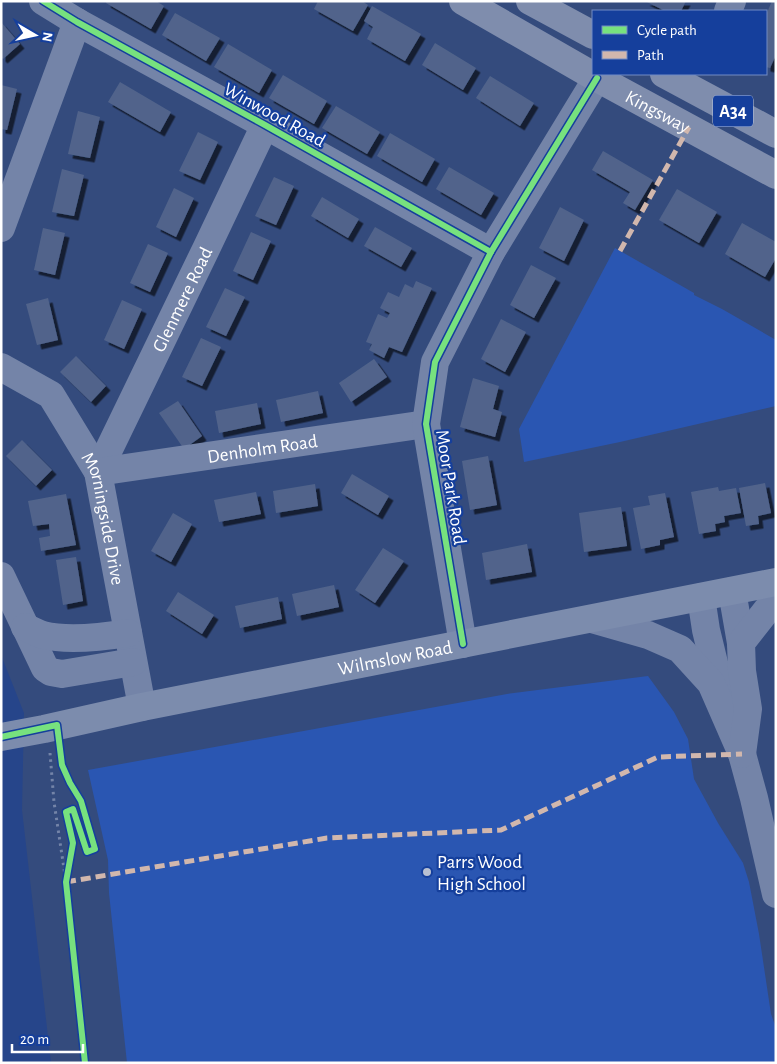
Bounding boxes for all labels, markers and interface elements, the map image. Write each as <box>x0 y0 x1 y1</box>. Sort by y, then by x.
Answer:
north arrow <box>10 10 60 60</box>
legend <box>592 10 767 75</box>
text: Cycle path <box>637 23 697 38</box>
text: N <box>39 31 55 43</box>
text: Path <box>637 48 664 63</box>
street label: Winwood Road <box>220 80 328 151</box>
street label: Kingsway <box>622 87 693 138</box>
road number: A34 <box>713 95 753 126</box>
street label: Glenmere Road <box>150 244 217 355</box>
street label: Moor Park Road <box>432 428 469 546</box>
street label: Denholm Road <box>206 432 319 467</box>
street label: Morningside Drive <box>77 449 127 587</box>
street label: Wilmslow Road <box>336 638 454 679</box>
place label: Parrs Wood High School <box>437 853 526 894</box>
marker: Parrs Wood High School <box>421 866 433 878</box>
scale bar <box>12 1022 84 1054</box>
text: 20 m <box>20 1032 49 1047</box>

